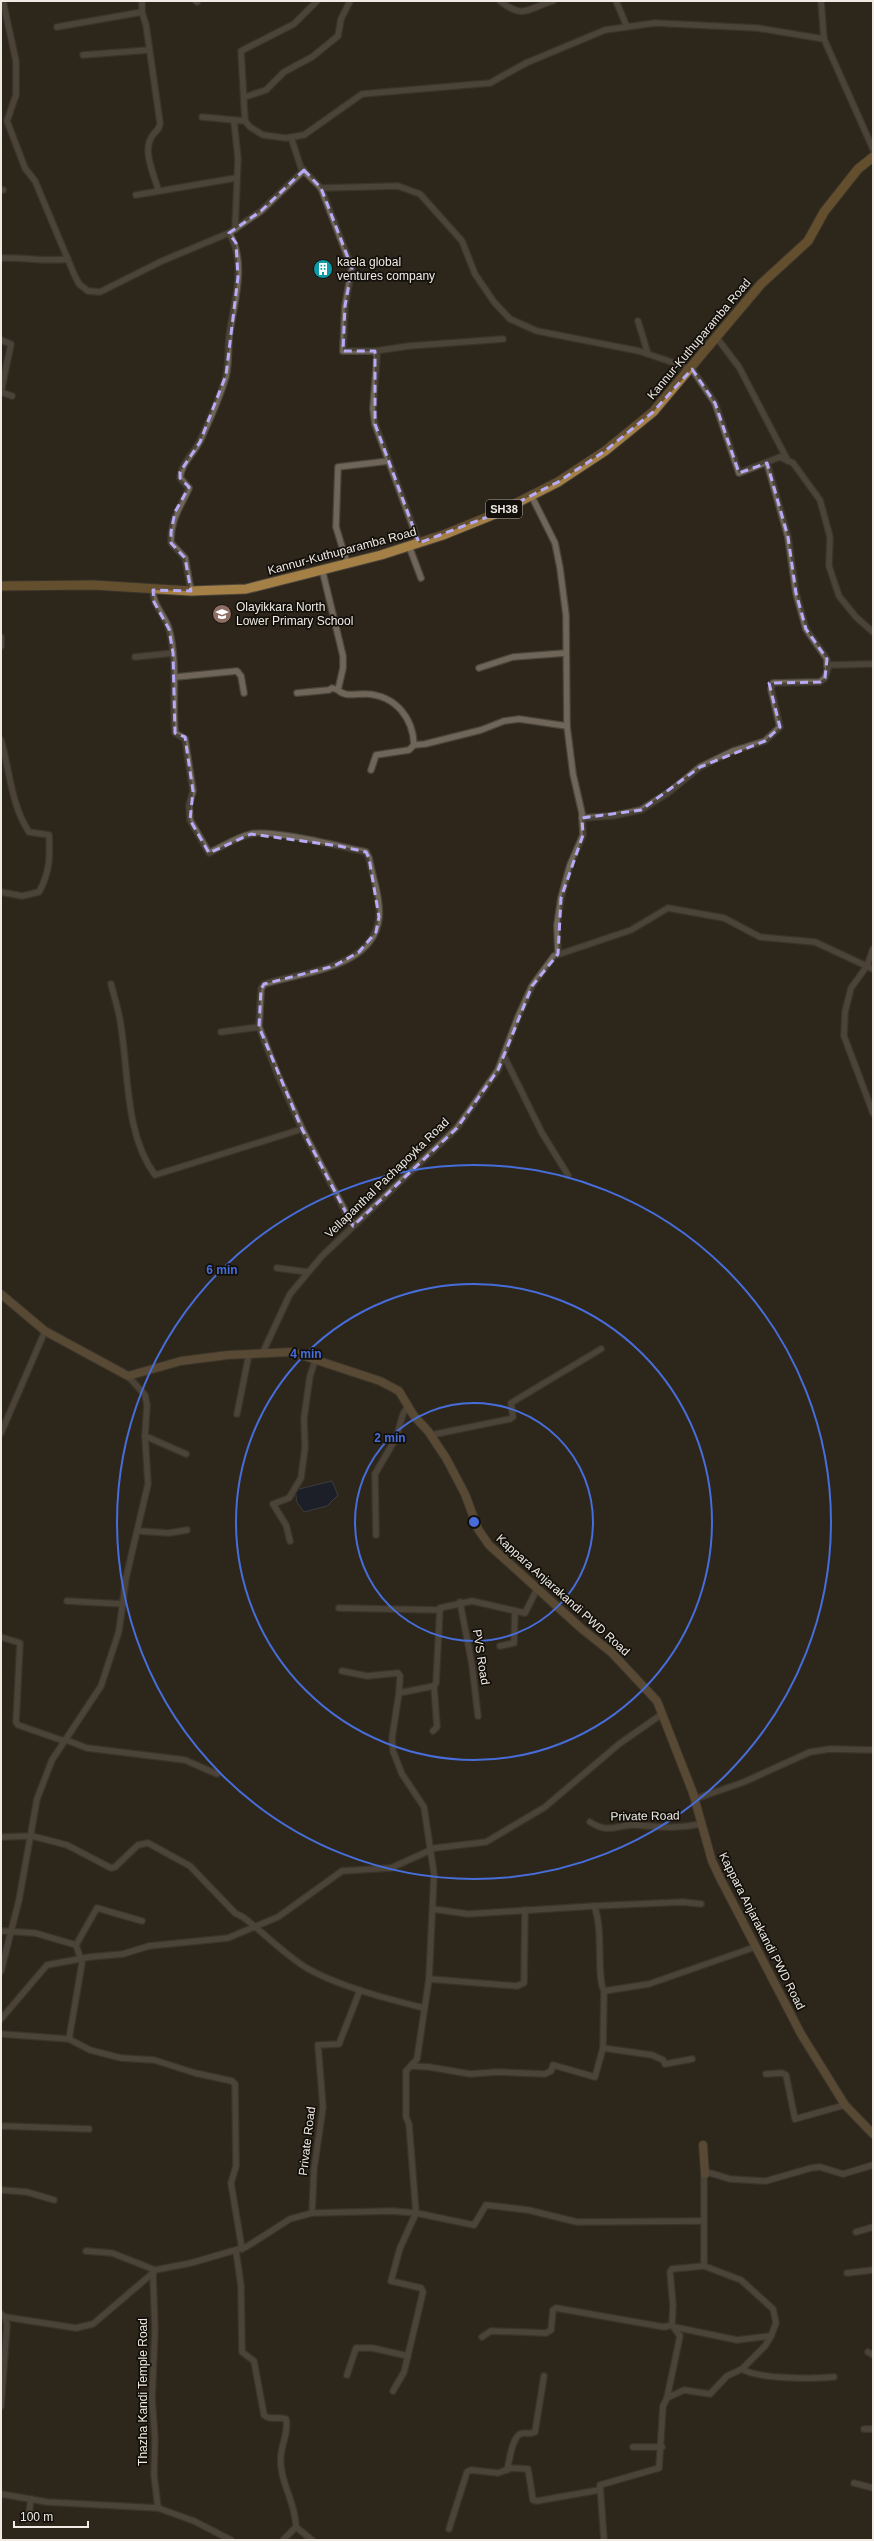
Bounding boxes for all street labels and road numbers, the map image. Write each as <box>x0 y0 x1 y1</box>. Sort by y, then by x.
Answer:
street label: Kannur-Kuthuparamba Road <box>644 276 754 402</box>
road number: SH38 <box>486 500 522 518</box>
street label: Kannur-Kuthuparamba Road <box>266 524 418 578</box>
street label: Vellapanthal Pachapoyka Road <box>322 1115 452 1241</box>
street label: Kappara Anjarakandi PWD Road <box>493 1531 633 1659</box>
street label: PVS Road <box>470 1628 492 1686</box>
street label: Private Road <box>610 1808 680 1824</box>
street label: Kappara Anjarakandi PWD Road <box>716 1850 808 2012</box>
street label: Private Road <box>296 2106 318 2176</box>
street label: Thazha Kandi Temple Road <box>136 2318 150 2466</box>

